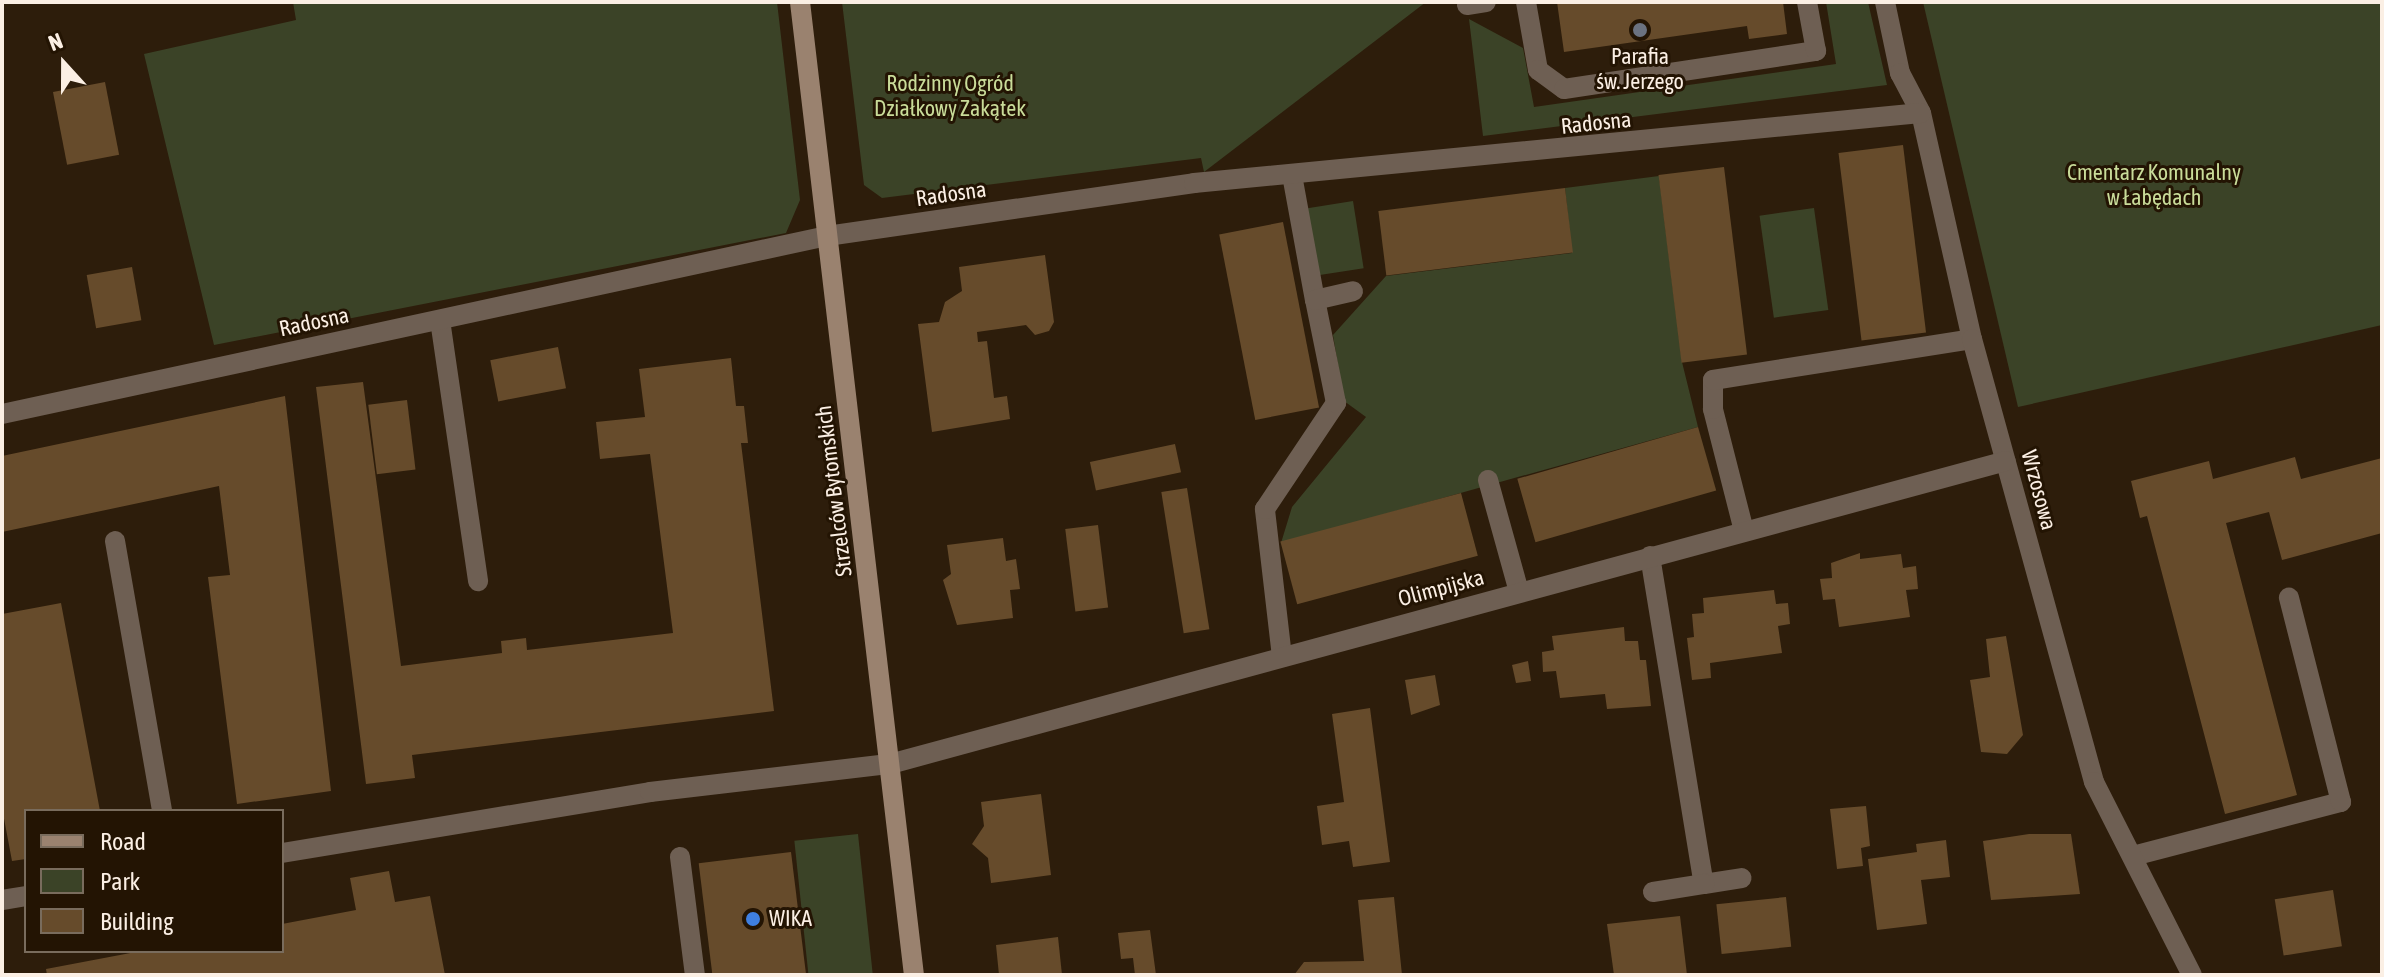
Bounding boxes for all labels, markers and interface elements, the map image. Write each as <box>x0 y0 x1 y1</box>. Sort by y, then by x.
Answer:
marker: Parafia św. Jerzego <box>1631 21 1649 39</box>
north arrow <box>24 24 104 104</box>
text: N <box>45 27 66 56</box>
place label: Parafia św. Jerzego <box>1596 43 1684 94</box>
park label: Rodzinny Ogród Działkowy Zakątek <box>874 70 1026 122</box>
street label: Radosna <box>1559 106 1633 140</box>
park label: Cmentarz Komunalny w Łabędach <box>2067 159 2241 210</box>
street label: Radosna <box>914 176 988 212</box>
street label: Radosna <box>277 302 351 342</box>
street label: Strzelców Bytomskich <box>810 404 858 578</box>
street label: Wrzosowa <box>2016 447 2062 533</box>
street label: Olimpijska <box>1395 564 1487 612</box>
legend <box>24 809 284 953</box>
text: Road <box>100 828 146 855</box>
text: Park <box>100 868 140 895</box>
place label: WIKA <box>769 906 812 932</box>
text: Building <box>100 908 173 935</box>
marker: WIKA <box>744 910 762 928</box>

